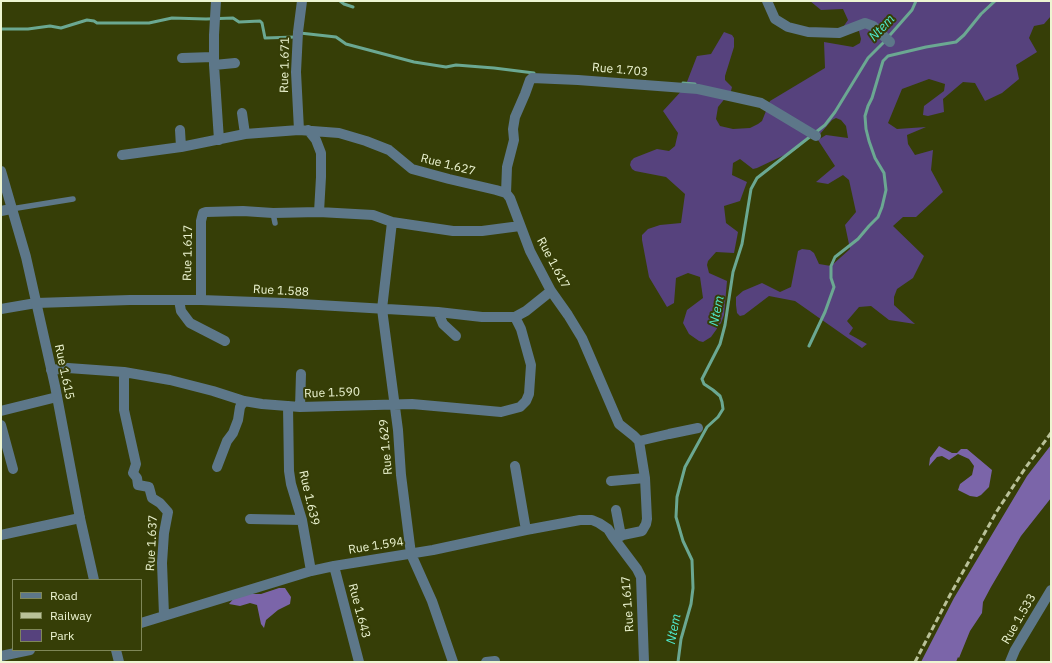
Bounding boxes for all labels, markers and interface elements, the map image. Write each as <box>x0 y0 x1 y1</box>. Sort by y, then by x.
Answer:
water label: Ntem <box>866 11 898 45</box>
street label: Rue 1.671 <box>277 37 293 93</box>
street label: Rue 1.703 <box>591 60 649 80</box>
street label: Rue 1.627 <box>419 151 477 179</box>
street label: Rue 1.617 <box>180 225 196 281</box>
street label: Rue 1.617 <box>534 235 572 291</box>
street label: Rue 1.588 <box>253 282 309 300</box>
water label: Ntem <box>706 294 728 328</box>
street label: Rue 1.615 <box>51 343 77 401</box>
street label: Rue 1.590 <box>304 385 360 401</box>
street label: Rue 1.629 <box>376 418 396 476</box>
street label: Rue 1.639 <box>296 469 322 527</box>
street label: Rue 1.637 <box>143 515 161 571</box>
street label: Rue 1.594 <box>347 535 405 557</box>
street label: Rue 1.617 <box>619 576 637 632</box>
legend <box>12 579 142 651</box>
street label: Rue 1.643 <box>345 582 373 640</box>
text: Road <box>50 588 78 603</box>
street label: Rue 1.533 <box>999 591 1039 647</box>
text: Railway <box>50 608 92 623</box>
water label: Ntem <box>663 612 685 646</box>
text: Park <box>50 628 74 643</box>

